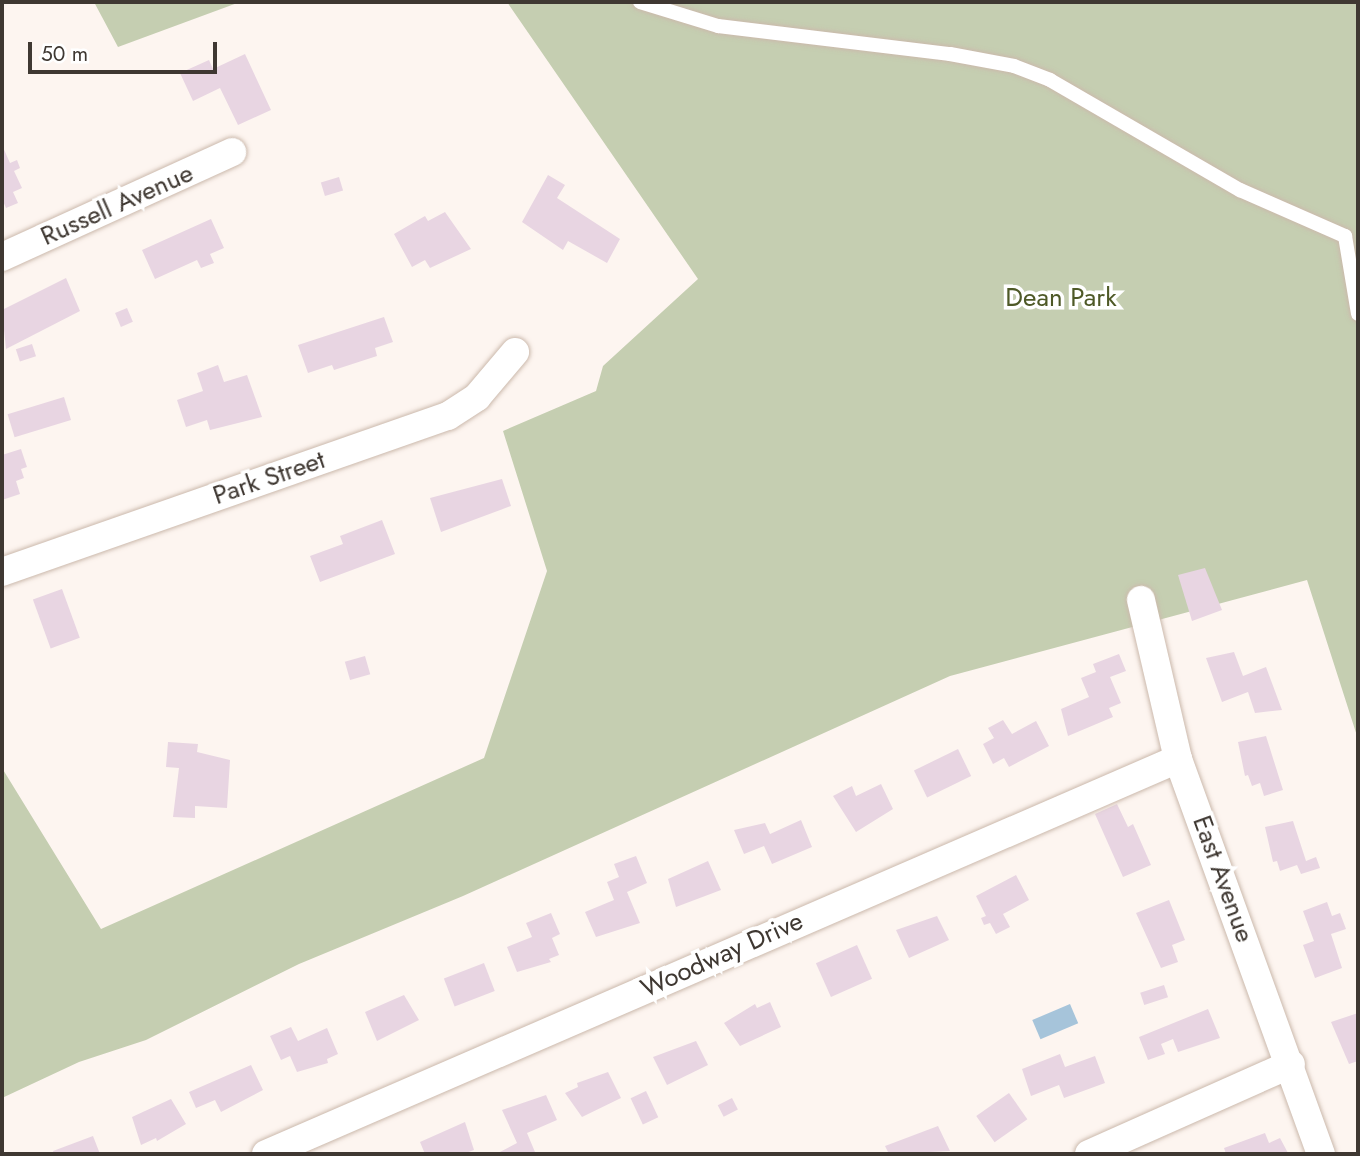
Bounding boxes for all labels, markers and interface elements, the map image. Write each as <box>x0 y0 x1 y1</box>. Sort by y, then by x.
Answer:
scale bar <box>32 28 220 72</box>
text: 50 m <box>41 39 88 69</box>
street label: Russell Avenue <box>36 158 198 252</box>
park label: Dean Park <box>1005 282 1117 314</box>
street label: Park Street <box>209 444 329 512</box>
street label: East Avenue <box>1186 811 1260 947</box>
street label: Woodway Drive <box>636 905 808 1005</box>

